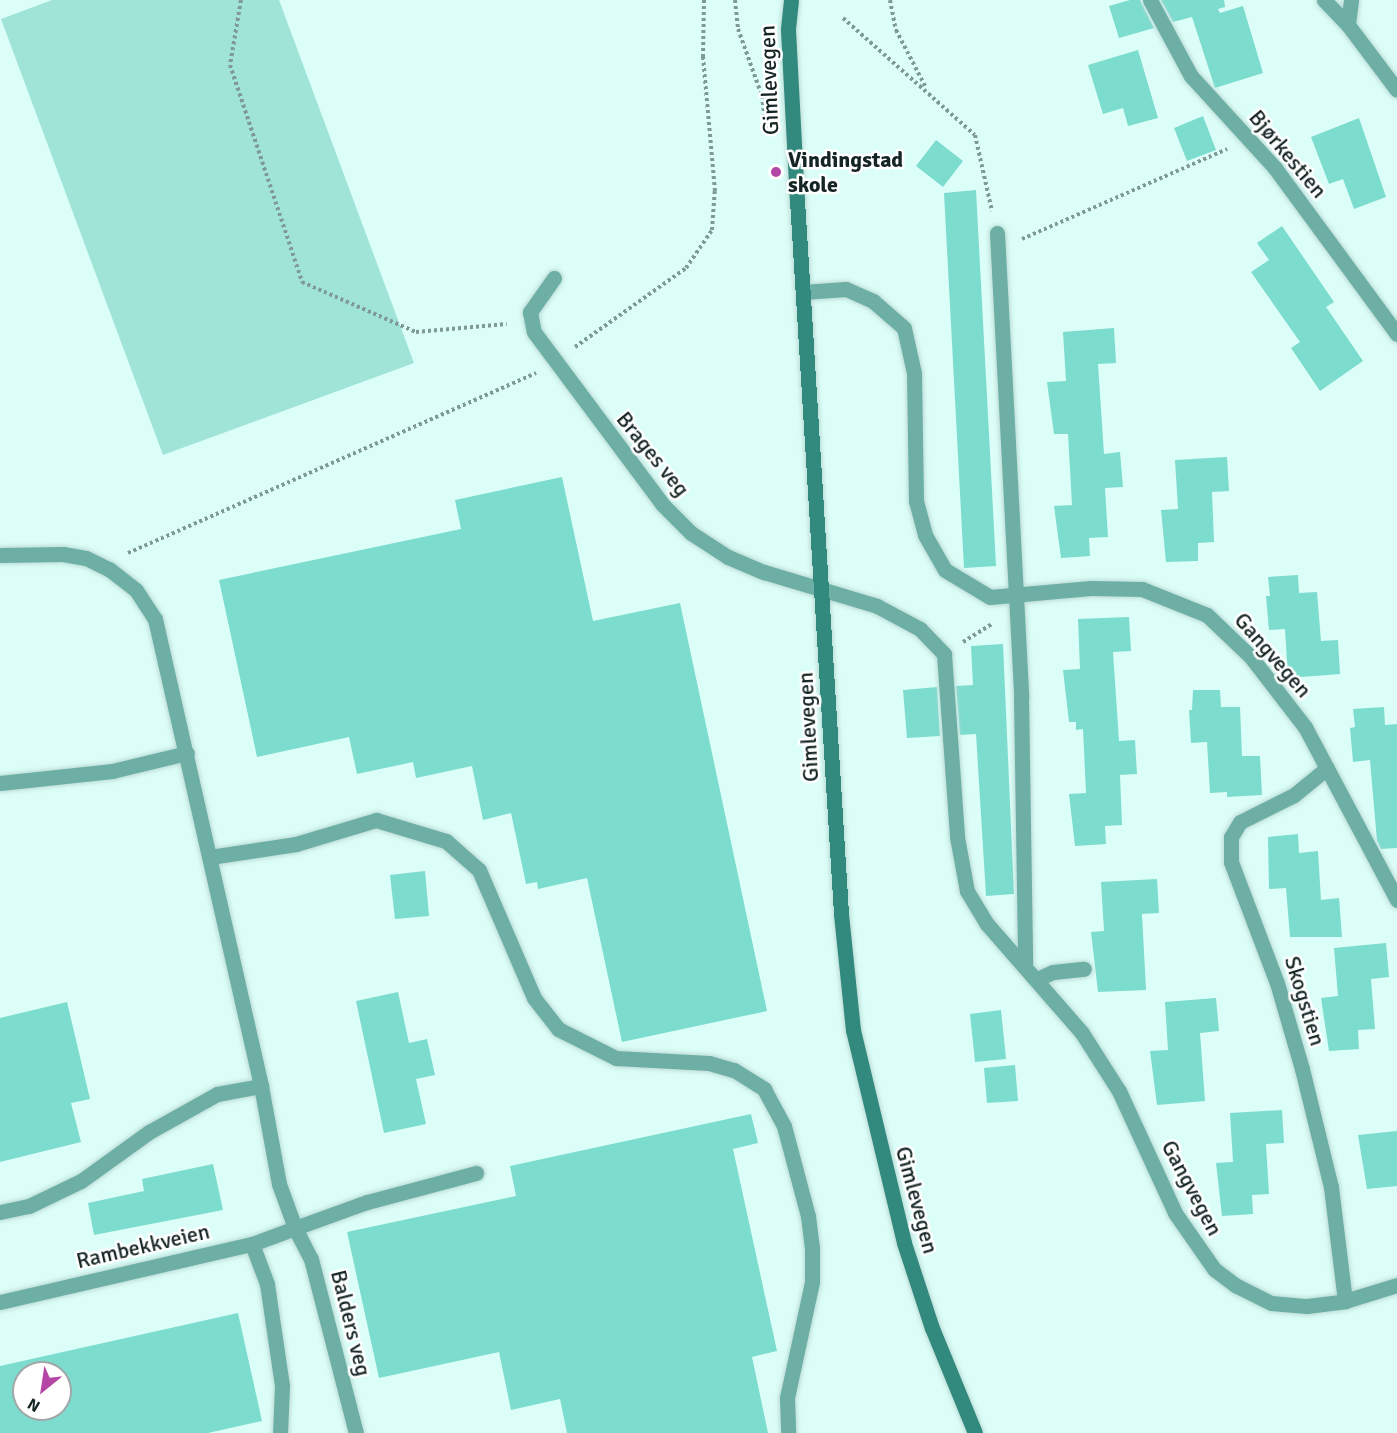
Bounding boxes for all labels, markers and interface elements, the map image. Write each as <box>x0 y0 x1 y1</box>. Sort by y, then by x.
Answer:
street label: Gimlevegen <box>754 25 784 135</box>
street label: Bjørkestien <box>1243 105 1333 203</box>
place label: Vindingstad skole <box>788 146 903 198</box>
marker: Vindingstad skole <box>769 165 783 179</box>
street label: Brages veg <box>611 406 695 502</box>
street label: Gangvegen <box>1229 607 1317 703</box>
street label: Gimlevegen <box>792 671 824 783</box>
street label: Skogstien <box>1279 953 1331 1049</box>
street label: Gangvegen <box>1156 1136 1228 1240</box>
street label: Gimlevegen <box>890 1143 944 1257</box>
street label: Rambekkveien <box>74 1218 212 1274</box>
street label: Balders veg <box>325 1267 377 1379</box>
north arrow <box>12 1361 72 1421</box>
text: N <box>24 1393 44 1416</box>

